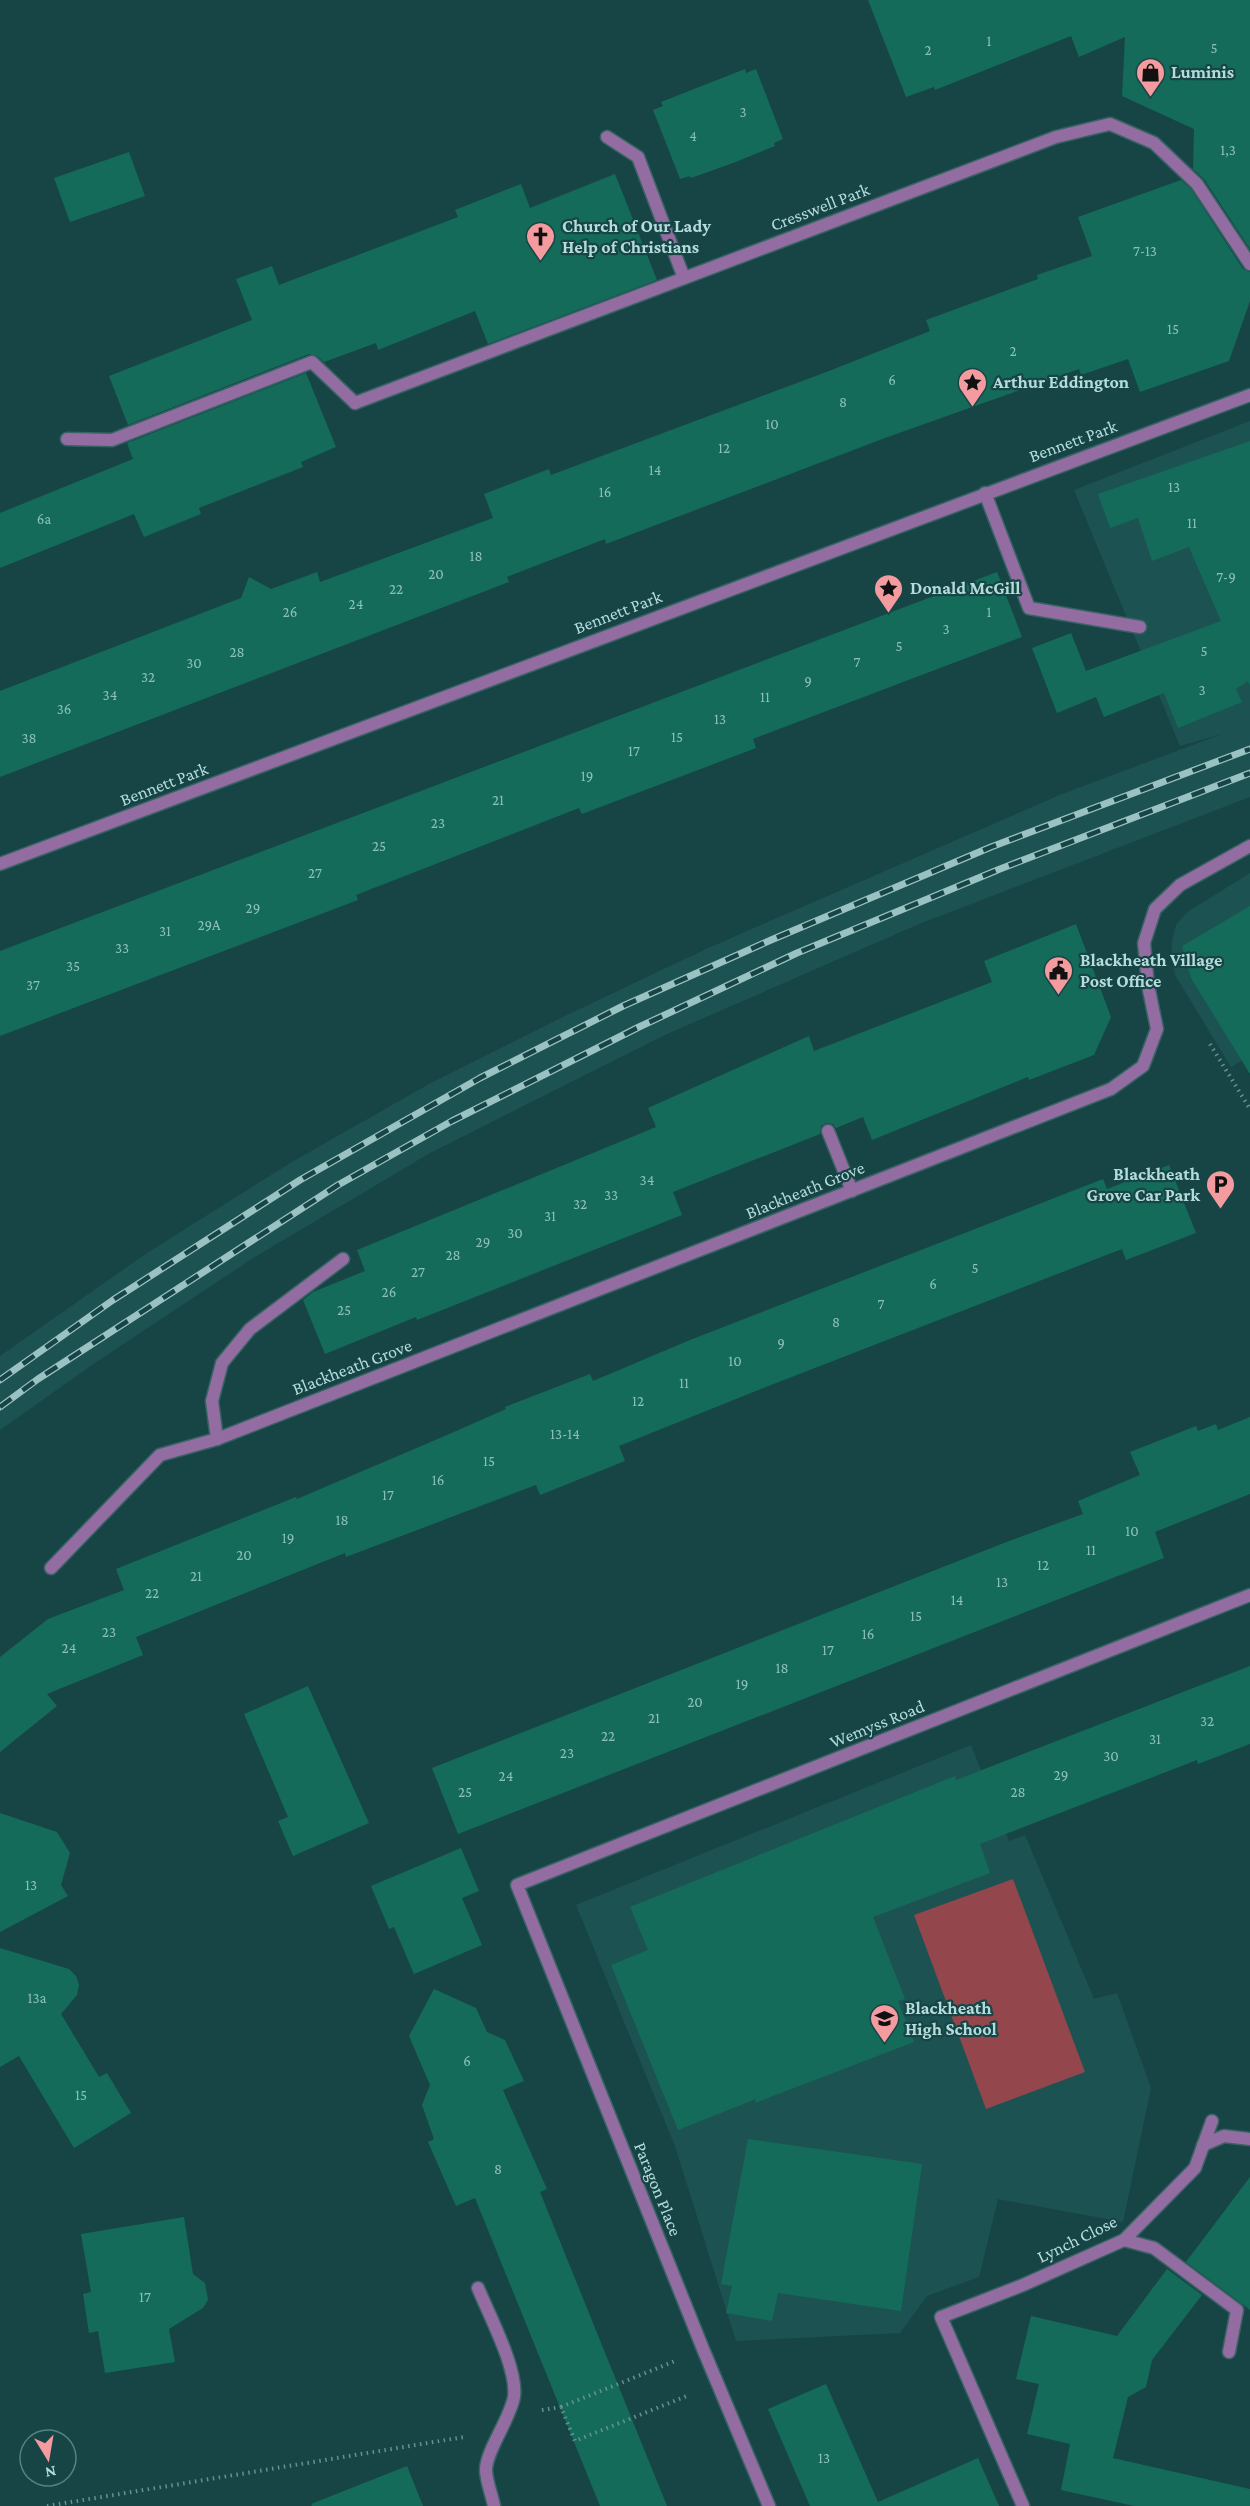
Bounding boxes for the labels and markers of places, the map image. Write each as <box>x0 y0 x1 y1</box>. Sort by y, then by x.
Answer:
shop icon: Luminis <box>1134 56 1166 98</box>
place label: Luminis <box>1171 62 1234 82</box>
place label: Church of Our Lady Help of Christians <box>562 216 711 257</box>
church icon: Church of Our Lady Help of Christians <box>525 220 557 262</box>
place icon: Arthur Eddington <box>956 366 988 408</box>
place label: Arthur Eddington <box>992 372 1130 392</box>
place icon: Donald McGill <box>873 572 905 614</box>
place label: Donald McGill <box>910 578 1020 598</box>
place label: Blackheath Village Post Office <box>1080 950 1222 991</box>
public building icon: Blackheath Village Post Office <box>1043 954 1075 996</box>
place label: Blackheath Grove Car Park <box>1087 1164 1201 1205</box>
parking icon: Blackheath Grove Car Park <box>1205 1168 1237 1210</box>
place label: Blackheath High School <box>905 1998 997 2039</box>
school or university icon: Blackheath High School <box>868 2002 900 2044</box>

